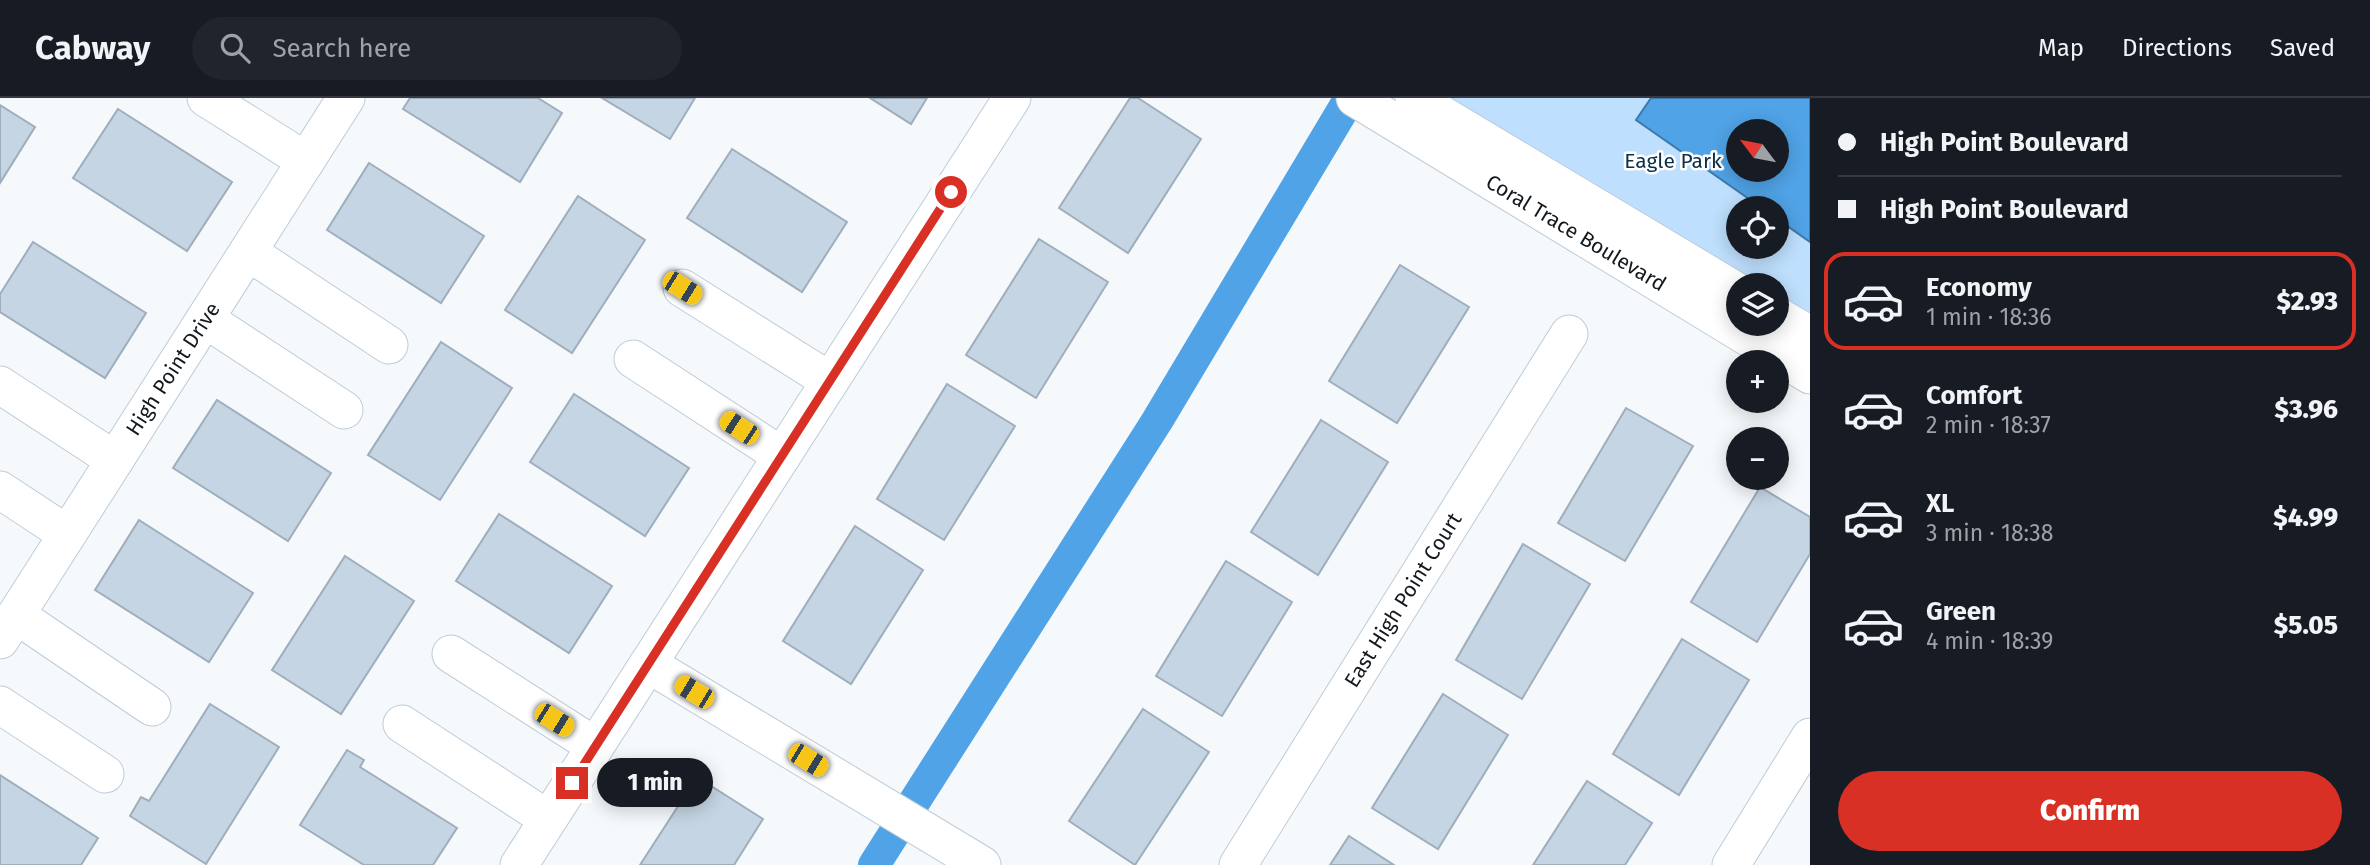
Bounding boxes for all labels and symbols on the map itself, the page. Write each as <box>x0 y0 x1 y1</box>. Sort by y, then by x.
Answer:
north arrow <box>1726 119 1788 182</box>
park label: Eagle Park <box>1624 148 1722 174</box>
street label: Coral Trace Boulevard <box>1481 169 1671 297</box>
route start <box>935 176 967 208</box>
car <box>659 268 706 308</box>
street label: High Point Drive <box>120 298 226 440</box>
car <box>716 408 763 448</box>
street label: East High Point Court <box>1339 508 1467 692</box>
car <box>671 672 718 712</box>
car <box>531 700 578 740</box>
car <box>785 740 832 780</box>
callout: 1 min <box>596 758 712 808</box>
route end <box>556 767 588 799</box>

